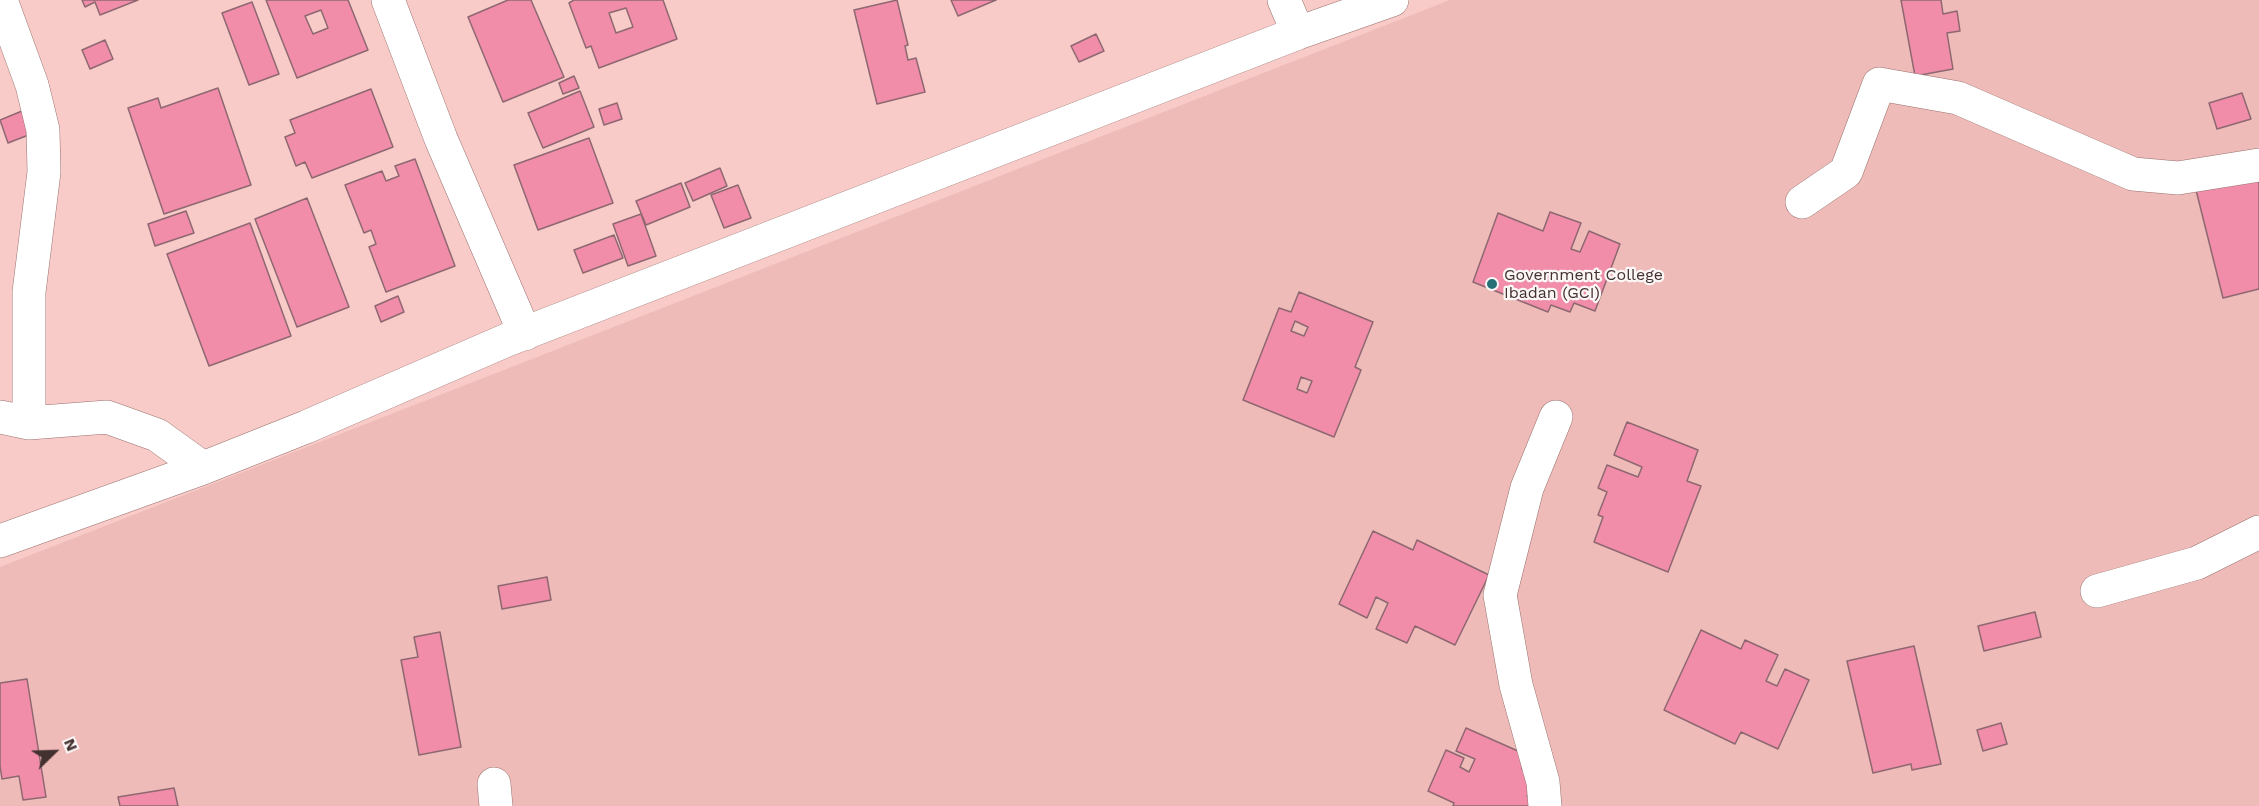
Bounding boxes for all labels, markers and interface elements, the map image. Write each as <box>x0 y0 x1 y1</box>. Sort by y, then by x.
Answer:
place label: Government College Ibadan (GCI) <box>1504 265 1663 303</box>
marker: Government College Ibadan (GCI) <box>1485 277 1499 291</box>
north arrow <box>24 722 84 782</box>
text: N <box>60 736 82 754</box>

